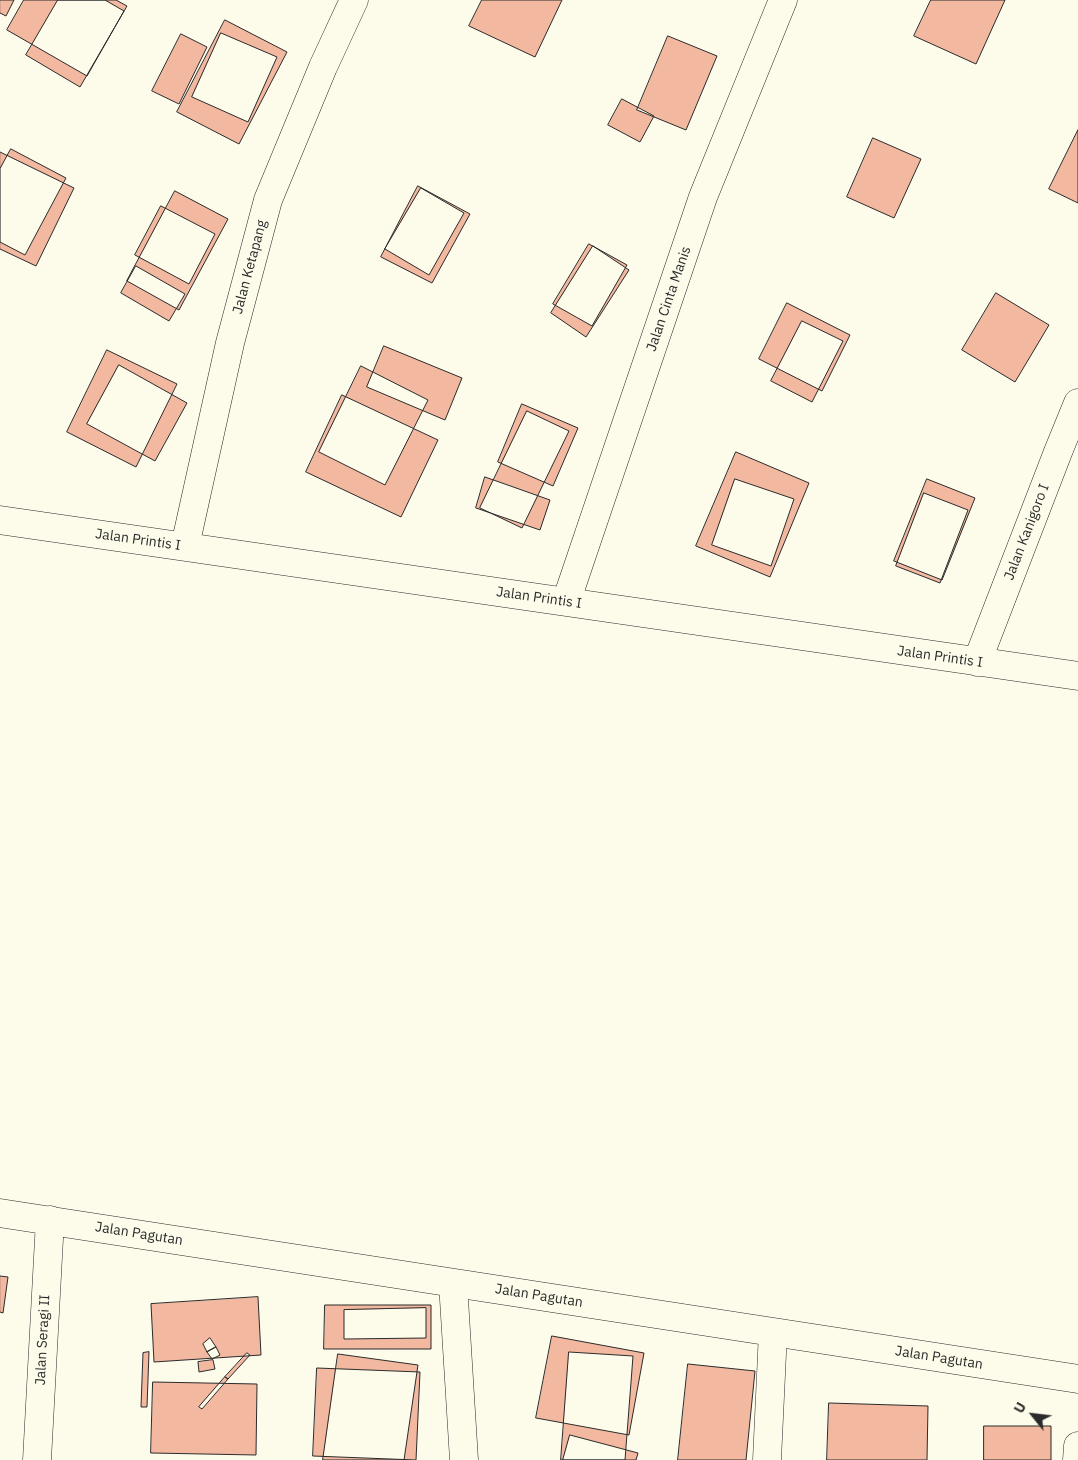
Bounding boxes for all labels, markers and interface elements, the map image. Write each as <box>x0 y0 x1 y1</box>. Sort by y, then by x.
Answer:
street label: Jalan Ketapang <box>229 218 271 316</box>
street label: Jalan Cinta Manis <box>643 244 695 354</box>
street label: Jalan Kanigoro I <box>1001 482 1053 582</box>
street label: Jalan Printis I <box>94 526 182 554</box>
street label: Jalan Printis I <box>495 584 583 612</box>
street label: Jalan Printis I <box>896 643 984 671</box>
street label: Jalan Pagutan <box>94 1219 184 1249</box>
street label: Jalan Pagutan <box>494 1281 584 1311</box>
street label: Jalan Seragi II <box>32 1294 54 1386</box>
street label: Jalan Pagutan <box>894 1343 984 1373</box>
north arrow <box>1008 1390 1058 1440</box>
text: U <box>1010 1399 1030 1416</box>

